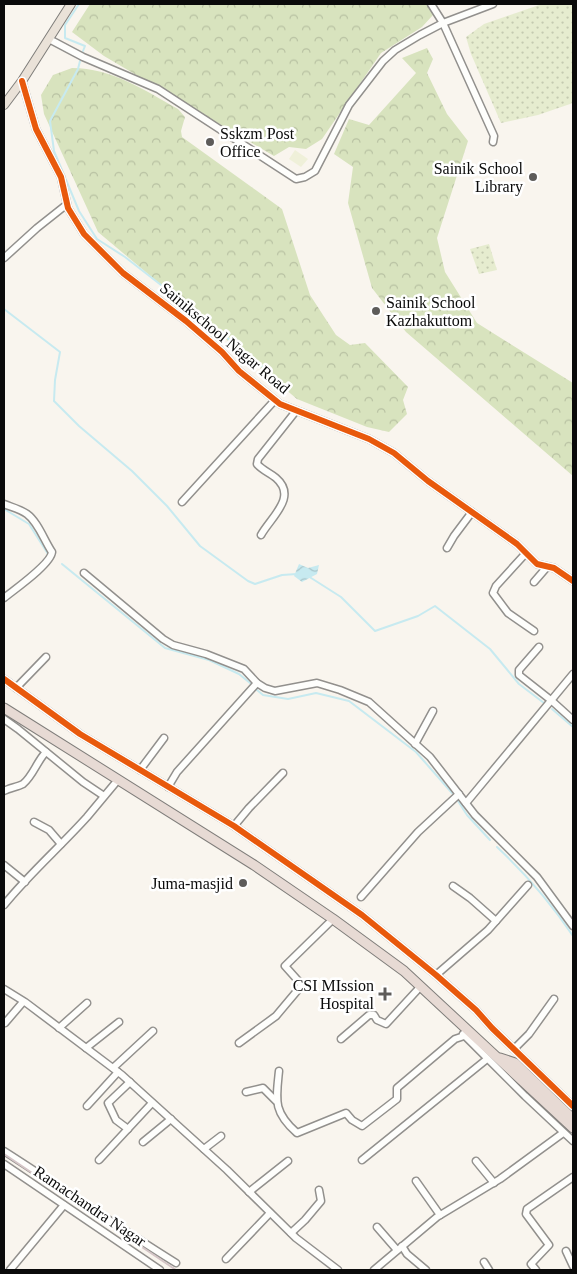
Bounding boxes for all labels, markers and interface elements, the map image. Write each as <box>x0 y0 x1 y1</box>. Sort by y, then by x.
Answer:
place label: Sskzm Post Office <box>220 125 295 160</box>
marker: Sskzm Post Office <box>204 136 216 148</box>
place label: Sainik School Library <box>434 160 524 196</box>
marker: Sainik School Library <box>527 171 539 183</box>
street label: Sainikschool Nagar Road <box>156 279 293 398</box>
place label: Sainik School Kazhakuttom <box>386 294 476 329</box>
marker: Sainik School Kazhakuttom <box>370 305 382 317</box>
place label: Juma-masjid <box>151 875 233 893</box>
marker: Juma-masjid <box>237 877 249 889</box>
place label: CSI MIssion Hospital <box>293 977 375 1013</box>
marker: CSI MIssion Hospital <box>378 987 392 1001</box>
street label: Ramachandra Nagar <box>30 1162 150 1251</box>

